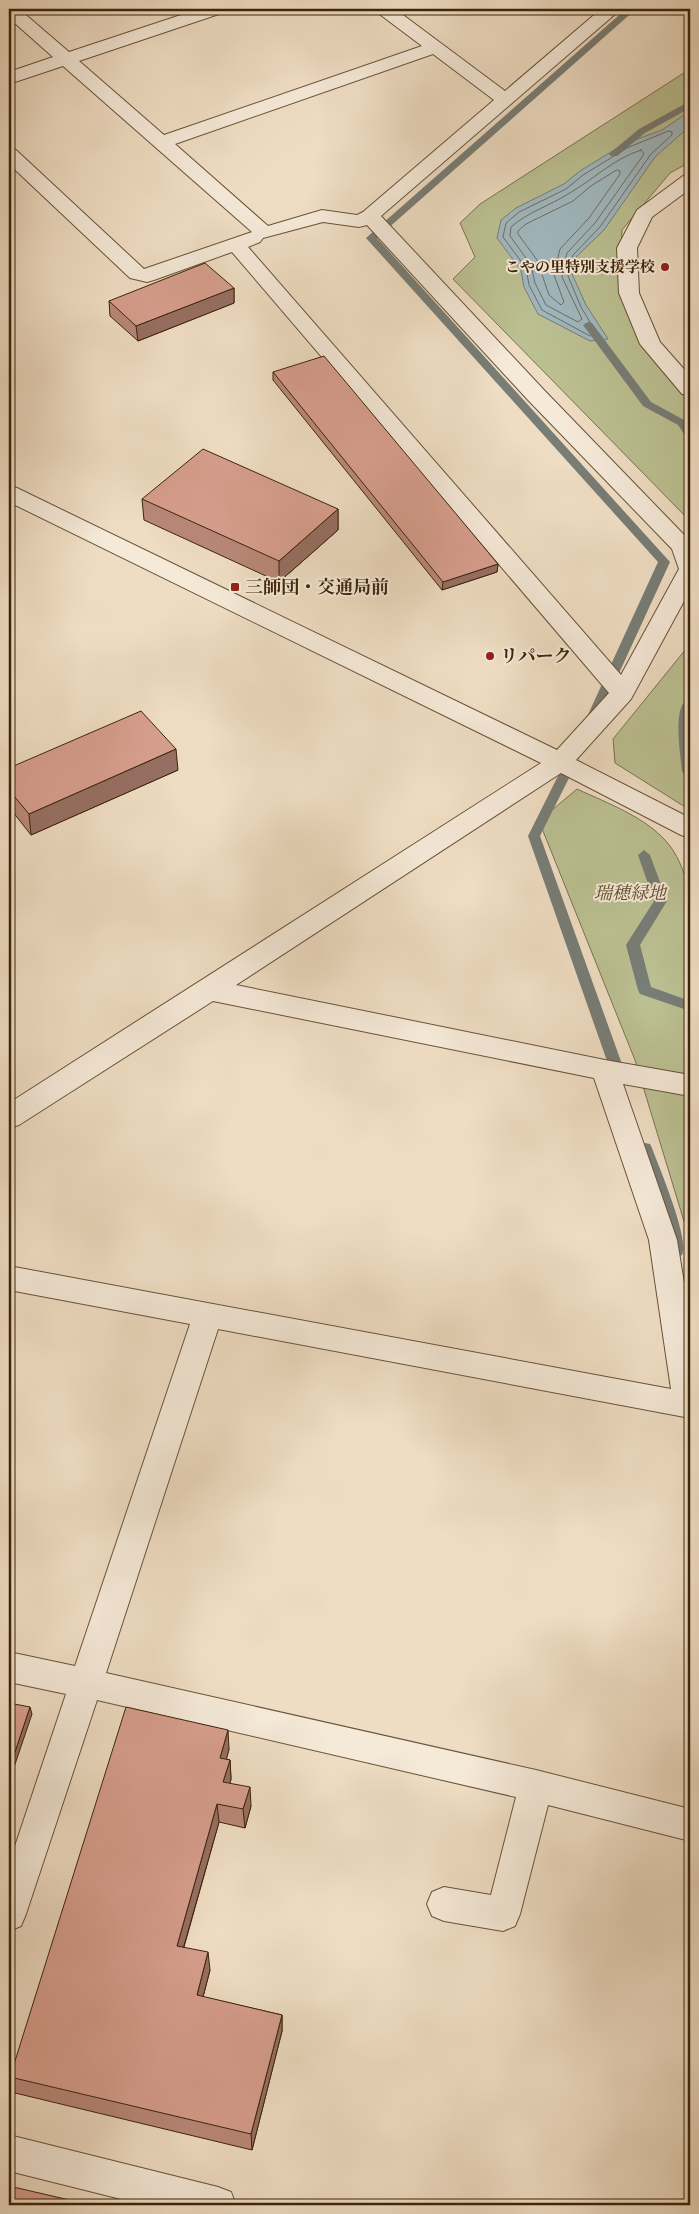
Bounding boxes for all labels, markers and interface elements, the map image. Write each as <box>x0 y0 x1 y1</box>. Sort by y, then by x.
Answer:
place label: こやの里特別支援学校 <box>505 258 655 276</box>
marker: こやの里特別支援学校 <box>659 261 671 273</box>
place label: 三師団・交通局前 <box>245 577 389 598</box>
marker: 三師団・交通局前 <box>229 581 241 593</box>
place label: リパーク <box>500 646 571 667</box>
marker: リパーク <box>484 650 496 662</box>
park label: 瑞穂緑地 <box>594 883 668 904</box>

